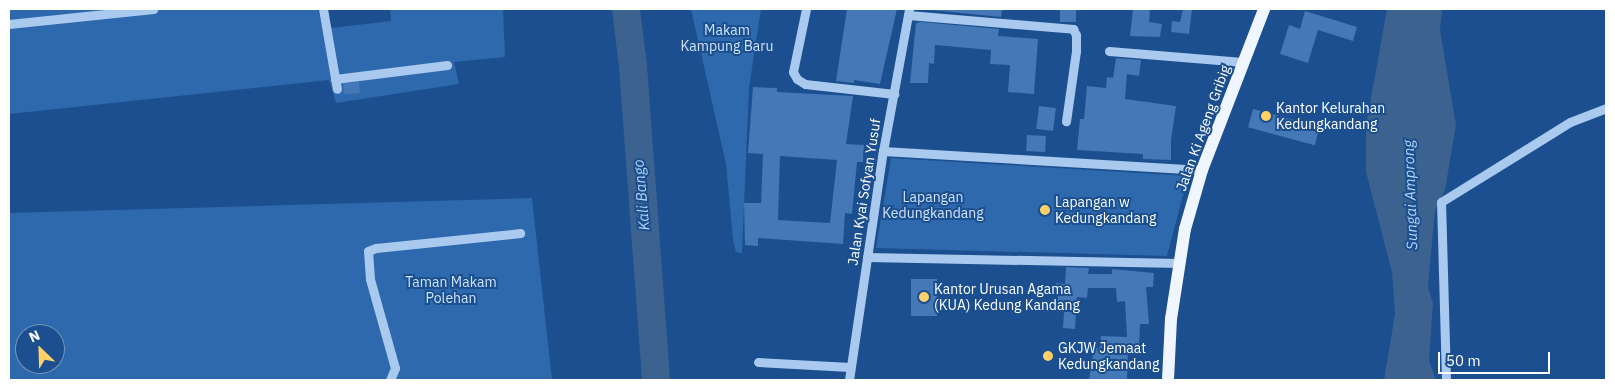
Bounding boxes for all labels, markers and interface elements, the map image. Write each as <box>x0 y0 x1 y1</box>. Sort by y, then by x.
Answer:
park label: Makam Kampung Baru <box>681 22 773 54</box>
street label: Jalan Ki Ageng Gribig <box>1172 63 1234 193</box>
place label: Kantor Kelurahan Kedungkandang <box>1276 100 1385 132</box>
marker: Kantor Kelurahan Kedungkandang <box>1260 110 1272 122</box>
street label: Jalan Kyai Sofyan Yusuf <box>844 118 884 266</box>
water label: Sungai Amprong <box>1399 140 1421 250</box>
water label: Kali Bango <box>629 159 653 231</box>
park label: Lapangan Kedungkandang <box>882 189 984 222</box>
place label: Lapangan w Kedungkandang <box>1055 194 1156 226</box>
marker: Lapangan w Kedungkandang <box>1039 204 1051 216</box>
park label: Taman Makam Polehan <box>405 274 497 306</box>
place label: Kantor Urusan Agama (KUA) Kedung Kandang <box>934 281 1080 314</box>
marker: Kantor Urusan Agama (KUA) Kedung Kandang <box>918 291 930 303</box>
north arrow <box>15 324 65 374</box>
text: N <box>26 326 43 346</box>
place label: GKJW Jemaat Kedungkandang <box>1058 340 1159 372</box>
scale bar <box>1440 342 1552 374</box>
marker: GKJW Jemaat Kedungkandang <box>1042 350 1054 362</box>
text: 50 m <box>1446 351 1481 370</box>

